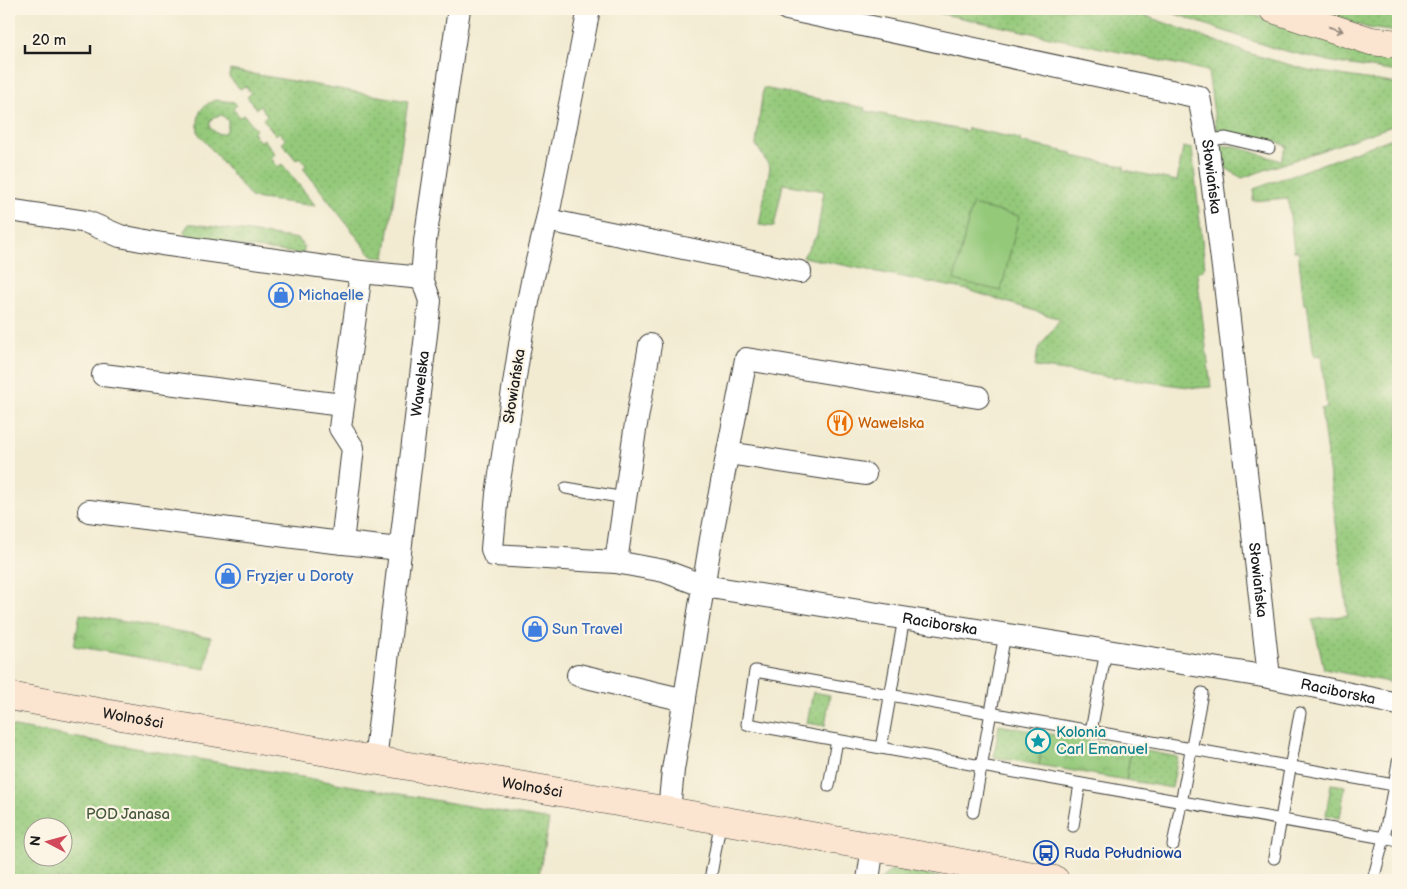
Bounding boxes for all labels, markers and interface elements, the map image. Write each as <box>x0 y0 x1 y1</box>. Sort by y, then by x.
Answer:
scale bar <box>25 22 90 54</box>
one-way arrow <box>1327 25 1343 35</box>
text: 20 m <box>32 31 66 50</box>
street label: Słowiańska <box>1197 138 1225 215</box>
shop icon: Michaelle <box>268 282 294 308</box>
place label: Michaelle <box>298 286 364 305</box>
street label: Słowiańska <box>499 347 530 425</box>
street label: Wawelska <box>407 350 434 418</box>
restaurant icon: Wawelska <box>827 410 853 436</box>
place label: Wawelska <box>858 414 925 433</box>
street label: Słowiańska <box>1244 542 1271 619</box>
shop icon: Fryzjer u Doroty <box>215 563 241 589</box>
place label: Fryzjer u Doroty <box>246 567 354 586</box>
street label: Raciborska <box>901 609 979 640</box>
shop icon: Sun Travel <box>522 616 548 642</box>
place label: Sun Travel <box>552 620 623 639</box>
street label: Raciborska <box>1299 675 1377 709</box>
street label: Wolności <box>101 704 165 733</box>
place label: Kolonia Carl Emanuel <box>1056 723 1148 759</box>
place icon: Kolonia Carl Emanuel <box>1025 728 1051 754</box>
street label: Wolności <box>500 773 564 802</box>
park label: POD Janasa <box>86 805 170 824</box>
north arrow <box>22 816 72 866</box>
text: N <box>27 835 45 847</box>
bus stop icon: Ruda Południowa <box>1033 840 1059 866</box>
place label: Ruda Południowa <box>1064 844 1182 863</box>

